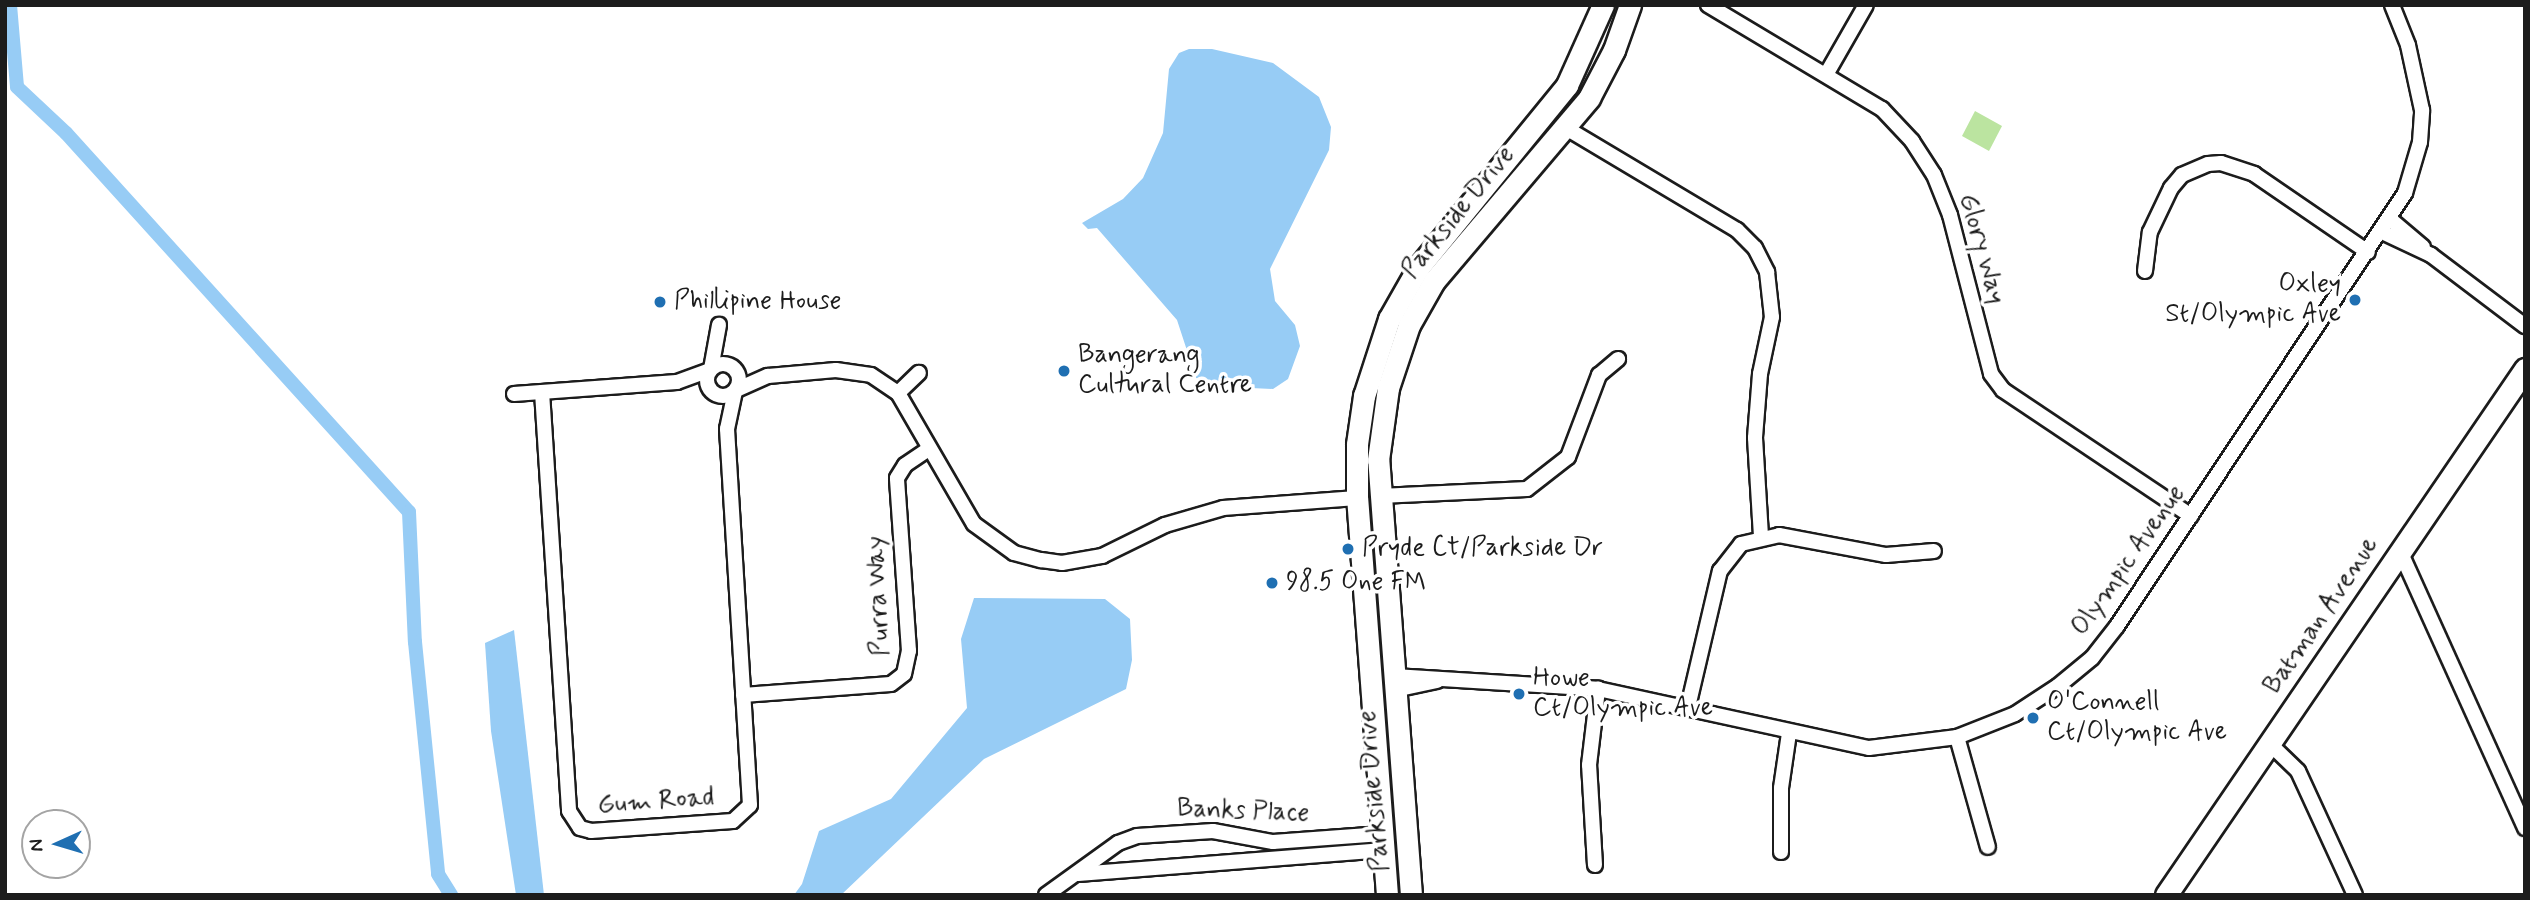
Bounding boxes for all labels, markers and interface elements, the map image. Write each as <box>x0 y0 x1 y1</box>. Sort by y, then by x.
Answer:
street label: Parkside Drive <box>1397 141 1521 285</box>
street label: Glory Way <box>1951 189 2011 309</box>
place label: Oxley St/Olympic Ave <box>2165 269 2341 330</box>
place label: Phillipine House <box>674 286 841 318</box>
marker: Oxley St/Olympic Ave <box>2347 292 2363 308</box>
marker: Phillipine House <box>652 294 668 310</box>
place label: Bangerang Cultural Centre <box>1078 340 1259 402</box>
marker: Bangerang Cultural Centre <box>1056 363 1072 379</box>
street label: Olympic Avenue <box>2064 477 2194 645</box>
place label: Pryde Ct/Parkside Dr <box>1362 533 1603 565</box>
street label: Batman Avenue <box>2259 533 2385 699</box>
street label: Purra Way <box>860 535 898 657</box>
marker: Pryde Ct/Parkside Dr <box>1340 541 1356 557</box>
place label: 98.5 One FM <box>1286 567 1428 599</box>
marker: 98.5 One FM <box>1264 575 1280 591</box>
place label: Howe Ct/Olympic Ave <box>1533 663 1713 724</box>
marker: Howe Ct/Olympic Ave <box>1511 686 1527 702</box>
place label: O'Connell Ct/Olympic Ave <box>2047 687 2227 748</box>
street label: Parkside Drive <box>1353 710 1397 872</box>
marker: O'Connell Ct/Olympic Ave <box>2025 710 2041 726</box>
street label: Gum Road <box>599 782 713 822</box>
street label: Banks Place <box>1176 794 1310 830</box>
north arrow <box>21 809 91 879</box>
text: N <box>24 838 49 853</box>

